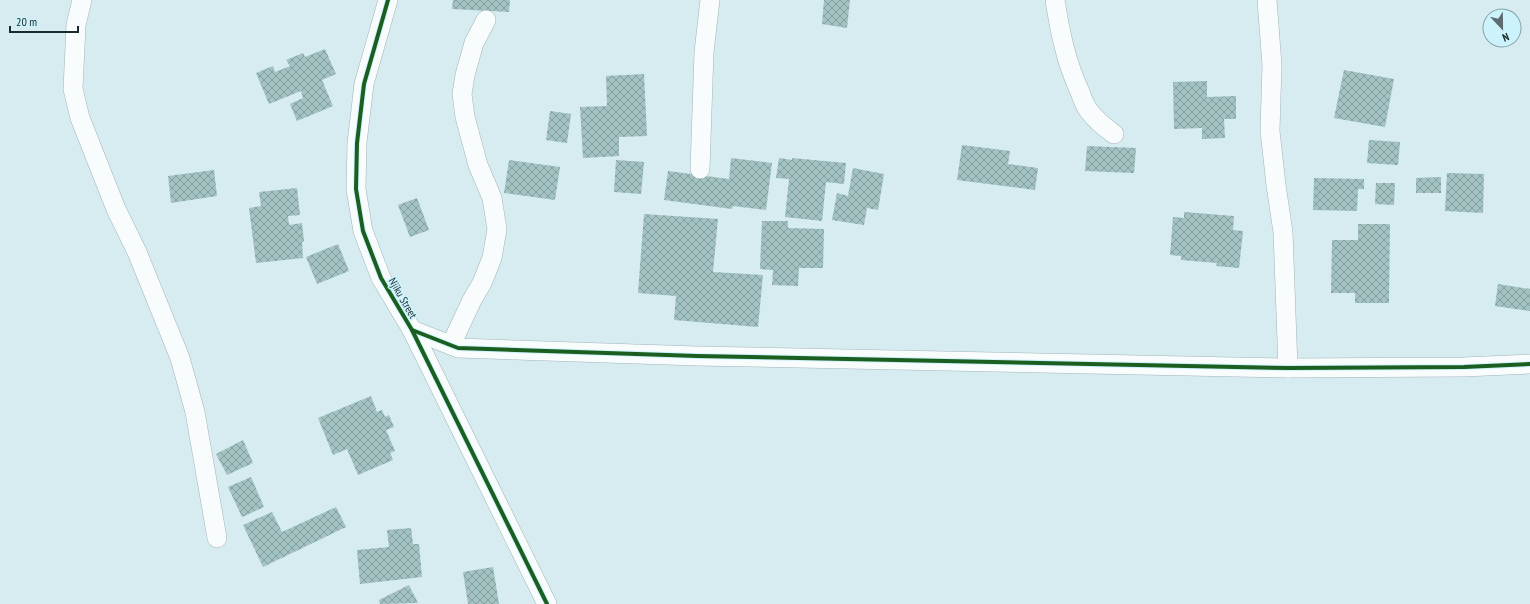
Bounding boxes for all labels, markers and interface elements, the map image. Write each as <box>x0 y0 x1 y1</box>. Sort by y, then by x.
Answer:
scale bar <box>10 8 78 34</box>
north arrow <box>1482 8 1522 48</box>
text: 20 m <box>16 14 37 29</box>
text: N <box>1500 30 1511 45</box>
street label: Njiku Street <box>386 275 420 321</box>

